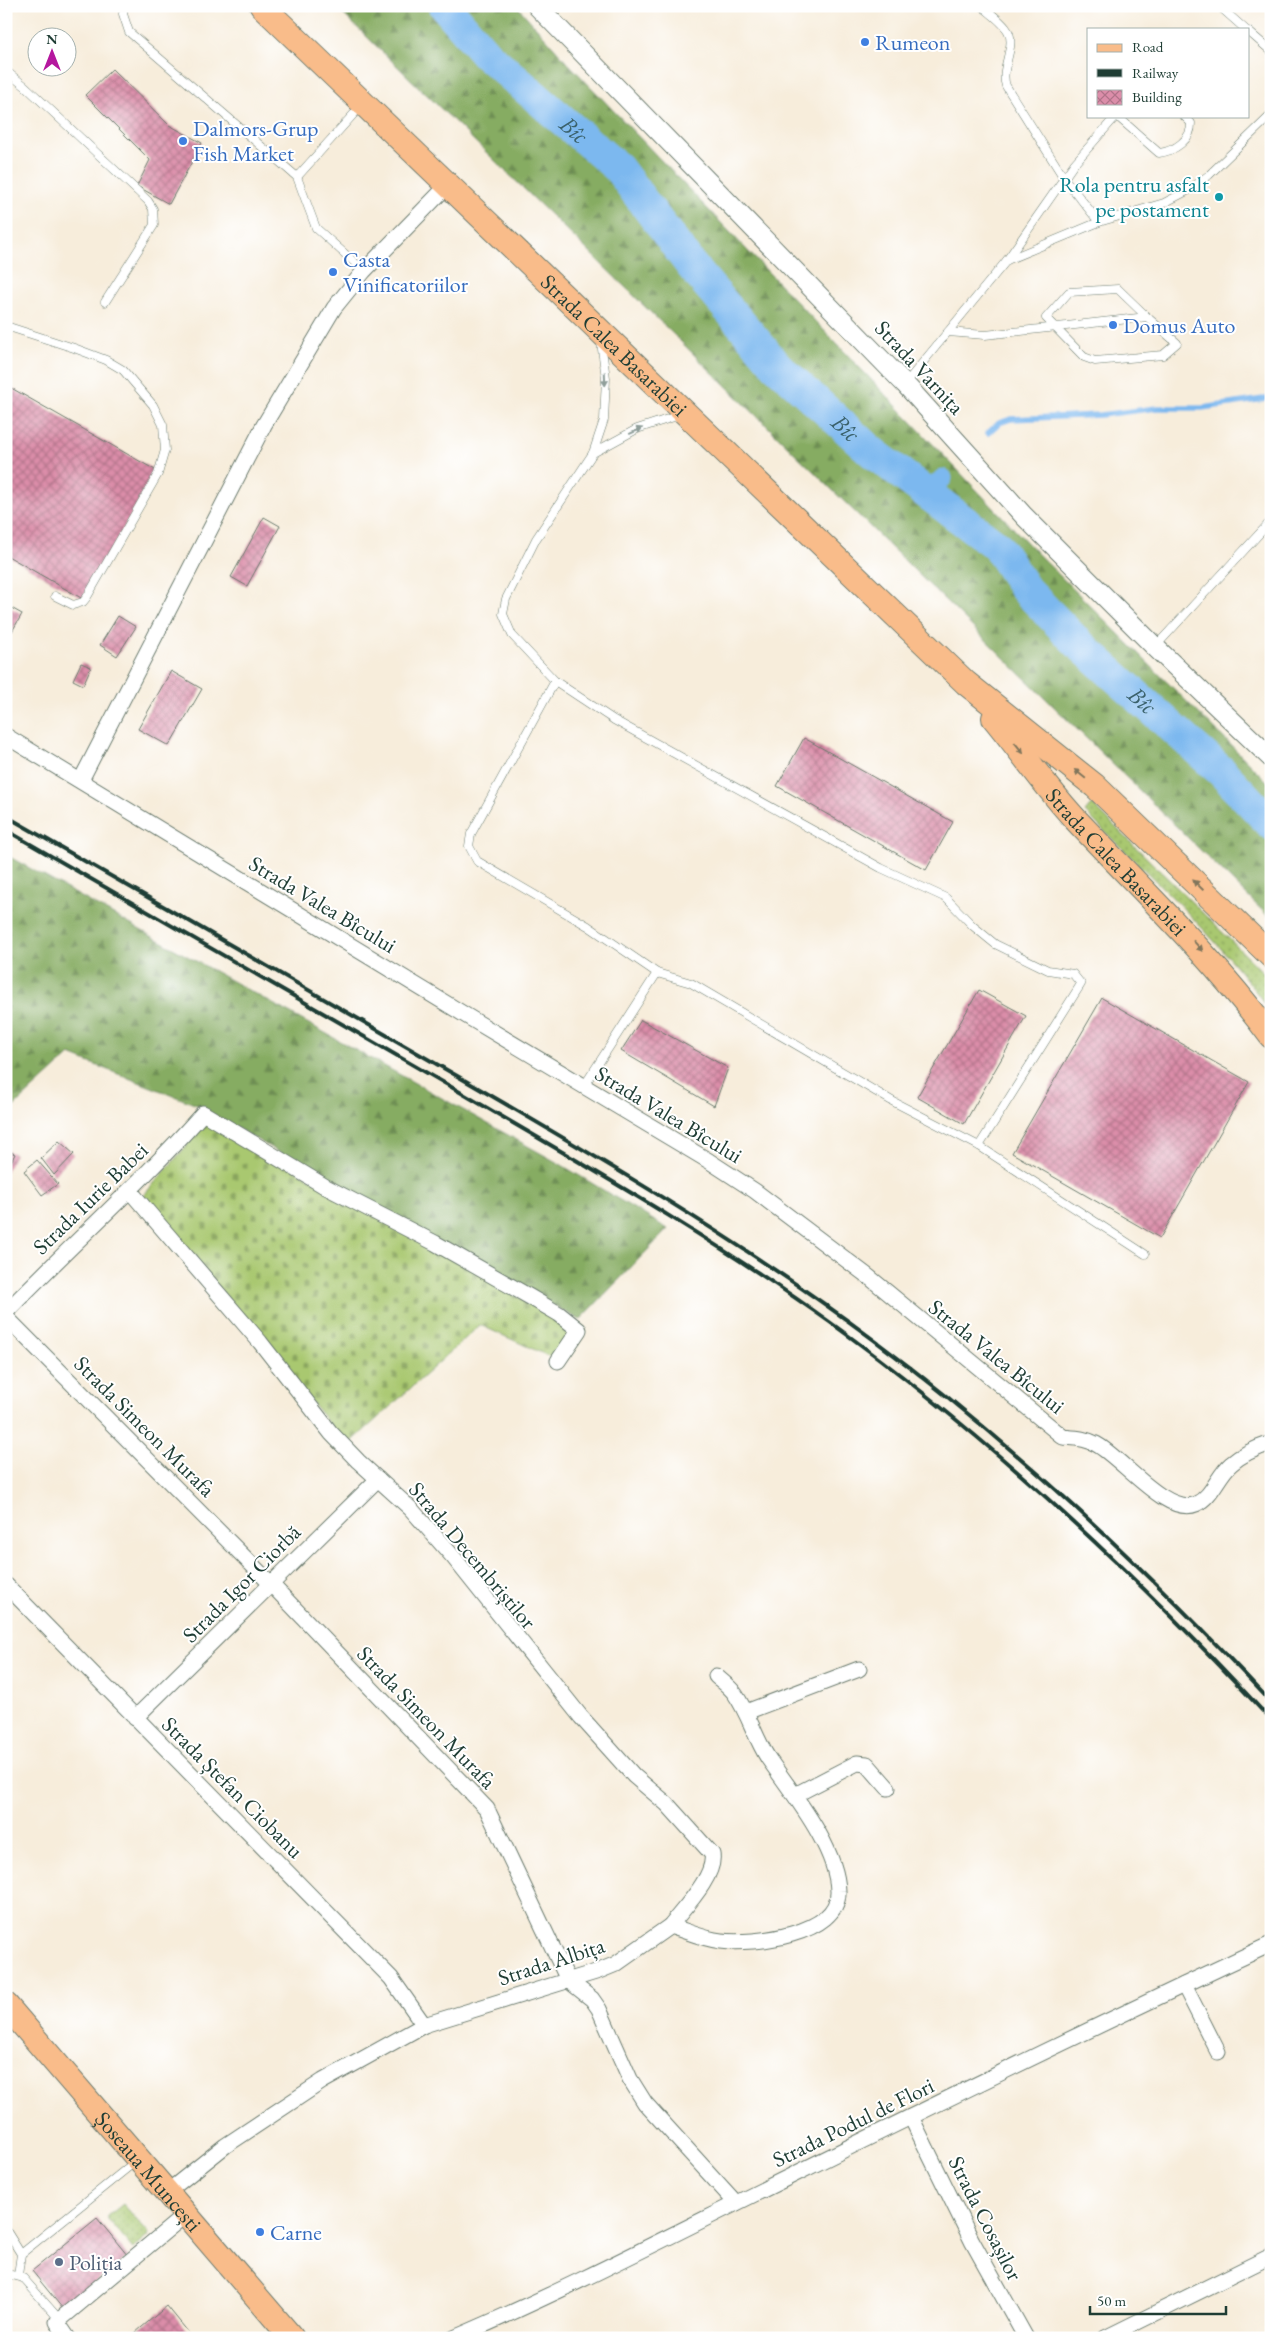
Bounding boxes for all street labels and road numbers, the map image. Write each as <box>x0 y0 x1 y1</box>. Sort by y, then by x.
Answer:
street label: Strada Calea Basarabiei <box>534 268 694 423</box>
street label: Strada Varnița <box>868 314 971 421</box>
street label: Strada Calea Basarabiei <box>1039 782 1193 942</box>
street label: Strada Valea Bîcului <box>244 849 402 960</box>
street label: Strada Valea Bîcului <box>590 1059 748 1170</box>
street label: Strada Iurie Babei <box>27 1136 154 1261</box>
street label: Strada Valea Bîcului <box>923 1293 1071 1420</box>
street label: Strada Simeon Murafa <box>68 1350 222 1503</box>
street label: Strada Decembriștilor <box>402 1476 543 1636</box>
street label: Strada Igor Ciorbă <box>176 1518 307 1649</box>
street label: Strada Simeon Murafa <box>351 1640 503 1795</box>
street label: Strada Ștefan Ciobanu <box>155 1710 310 1865</box>
street label: Strada Albița <box>494 1931 608 1992</box>
street label: Strada Podul de Flori <box>768 2071 939 2174</box>
street label: Șoseaua Muncești <box>88 2105 208 2238</box>
street label: Strada Cosașilor <box>942 2151 1030 2286</box>

